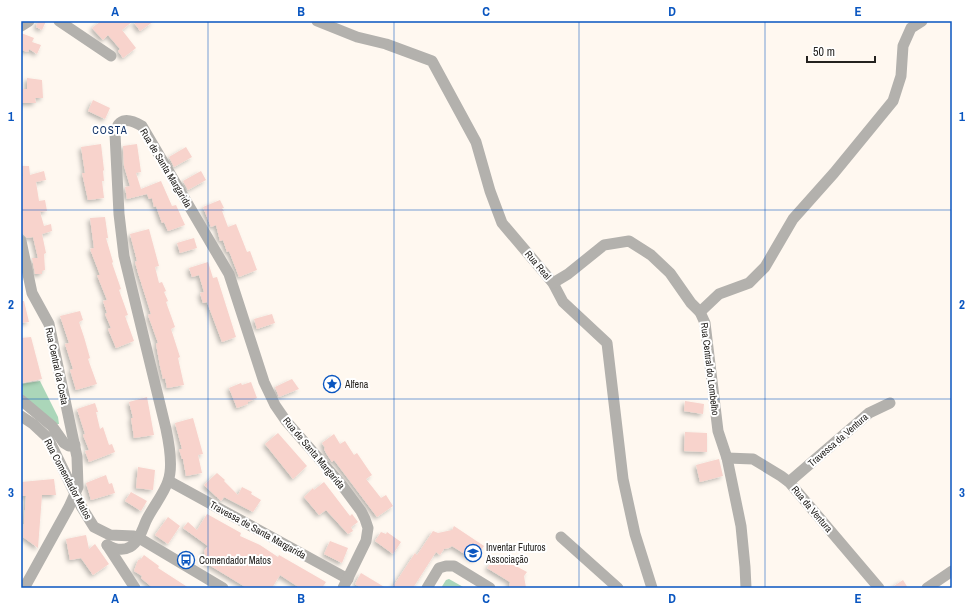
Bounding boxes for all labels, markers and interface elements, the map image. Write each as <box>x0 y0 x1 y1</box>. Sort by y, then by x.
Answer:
text: A <box>111 3 119 20</box>
text: B <box>297 3 305 20</box>
text: C <box>482 3 490 20</box>
text: D <box>668 3 676 20</box>
text: E <box>854 3 862 20</box>
scale bar <box>807 38 875 64</box>
text: 50 m <box>813 44 835 60</box>
text: 1 <box>8 108 14 125</box>
text: 1 <box>959 108 965 125</box>
district label: COSTA <box>92 123 128 137</box>
street label: Rua de Santa Margarida <box>137 126 195 210</box>
street label: Rua Real <box>522 248 554 282</box>
text: 2 <box>8 296 14 313</box>
text: 2 <box>959 296 965 313</box>
street label: Rua Central do Lombelho <box>698 322 722 417</box>
street label: Rua Central da Costa <box>42 326 72 406</box>
place icon: Alfena <box>322 374 342 394</box>
place label: Alfena <box>344 378 369 391</box>
street label: Travessa da Ventura <box>805 410 871 470</box>
street label: Rua de Santa Margarida <box>280 414 348 492</box>
street label: Rua Comendador Matos <box>41 437 95 521</box>
street label: Rua da Ventura <box>789 483 836 535</box>
text: 3 <box>8 484 14 501</box>
text: 3 <box>959 484 965 501</box>
street label: Travessa de Santa Margarida <box>208 498 309 562</box>
place label: Inventar Futuros Associação <box>485 541 546 566</box>
school or university icon: Inventar Futuros Associação <box>463 543 483 563</box>
bus stop icon: Comendador Matos <box>176 550 196 570</box>
place label: Comendador Matos <box>199 554 271 567</box>
text: A <box>111 590 119 607</box>
text: B <box>297 590 305 607</box>
text: C <box>482 590 490 607</box>
text: D <box>668 590 676 607</box>
text: E <box>854 590 862 607</box>

